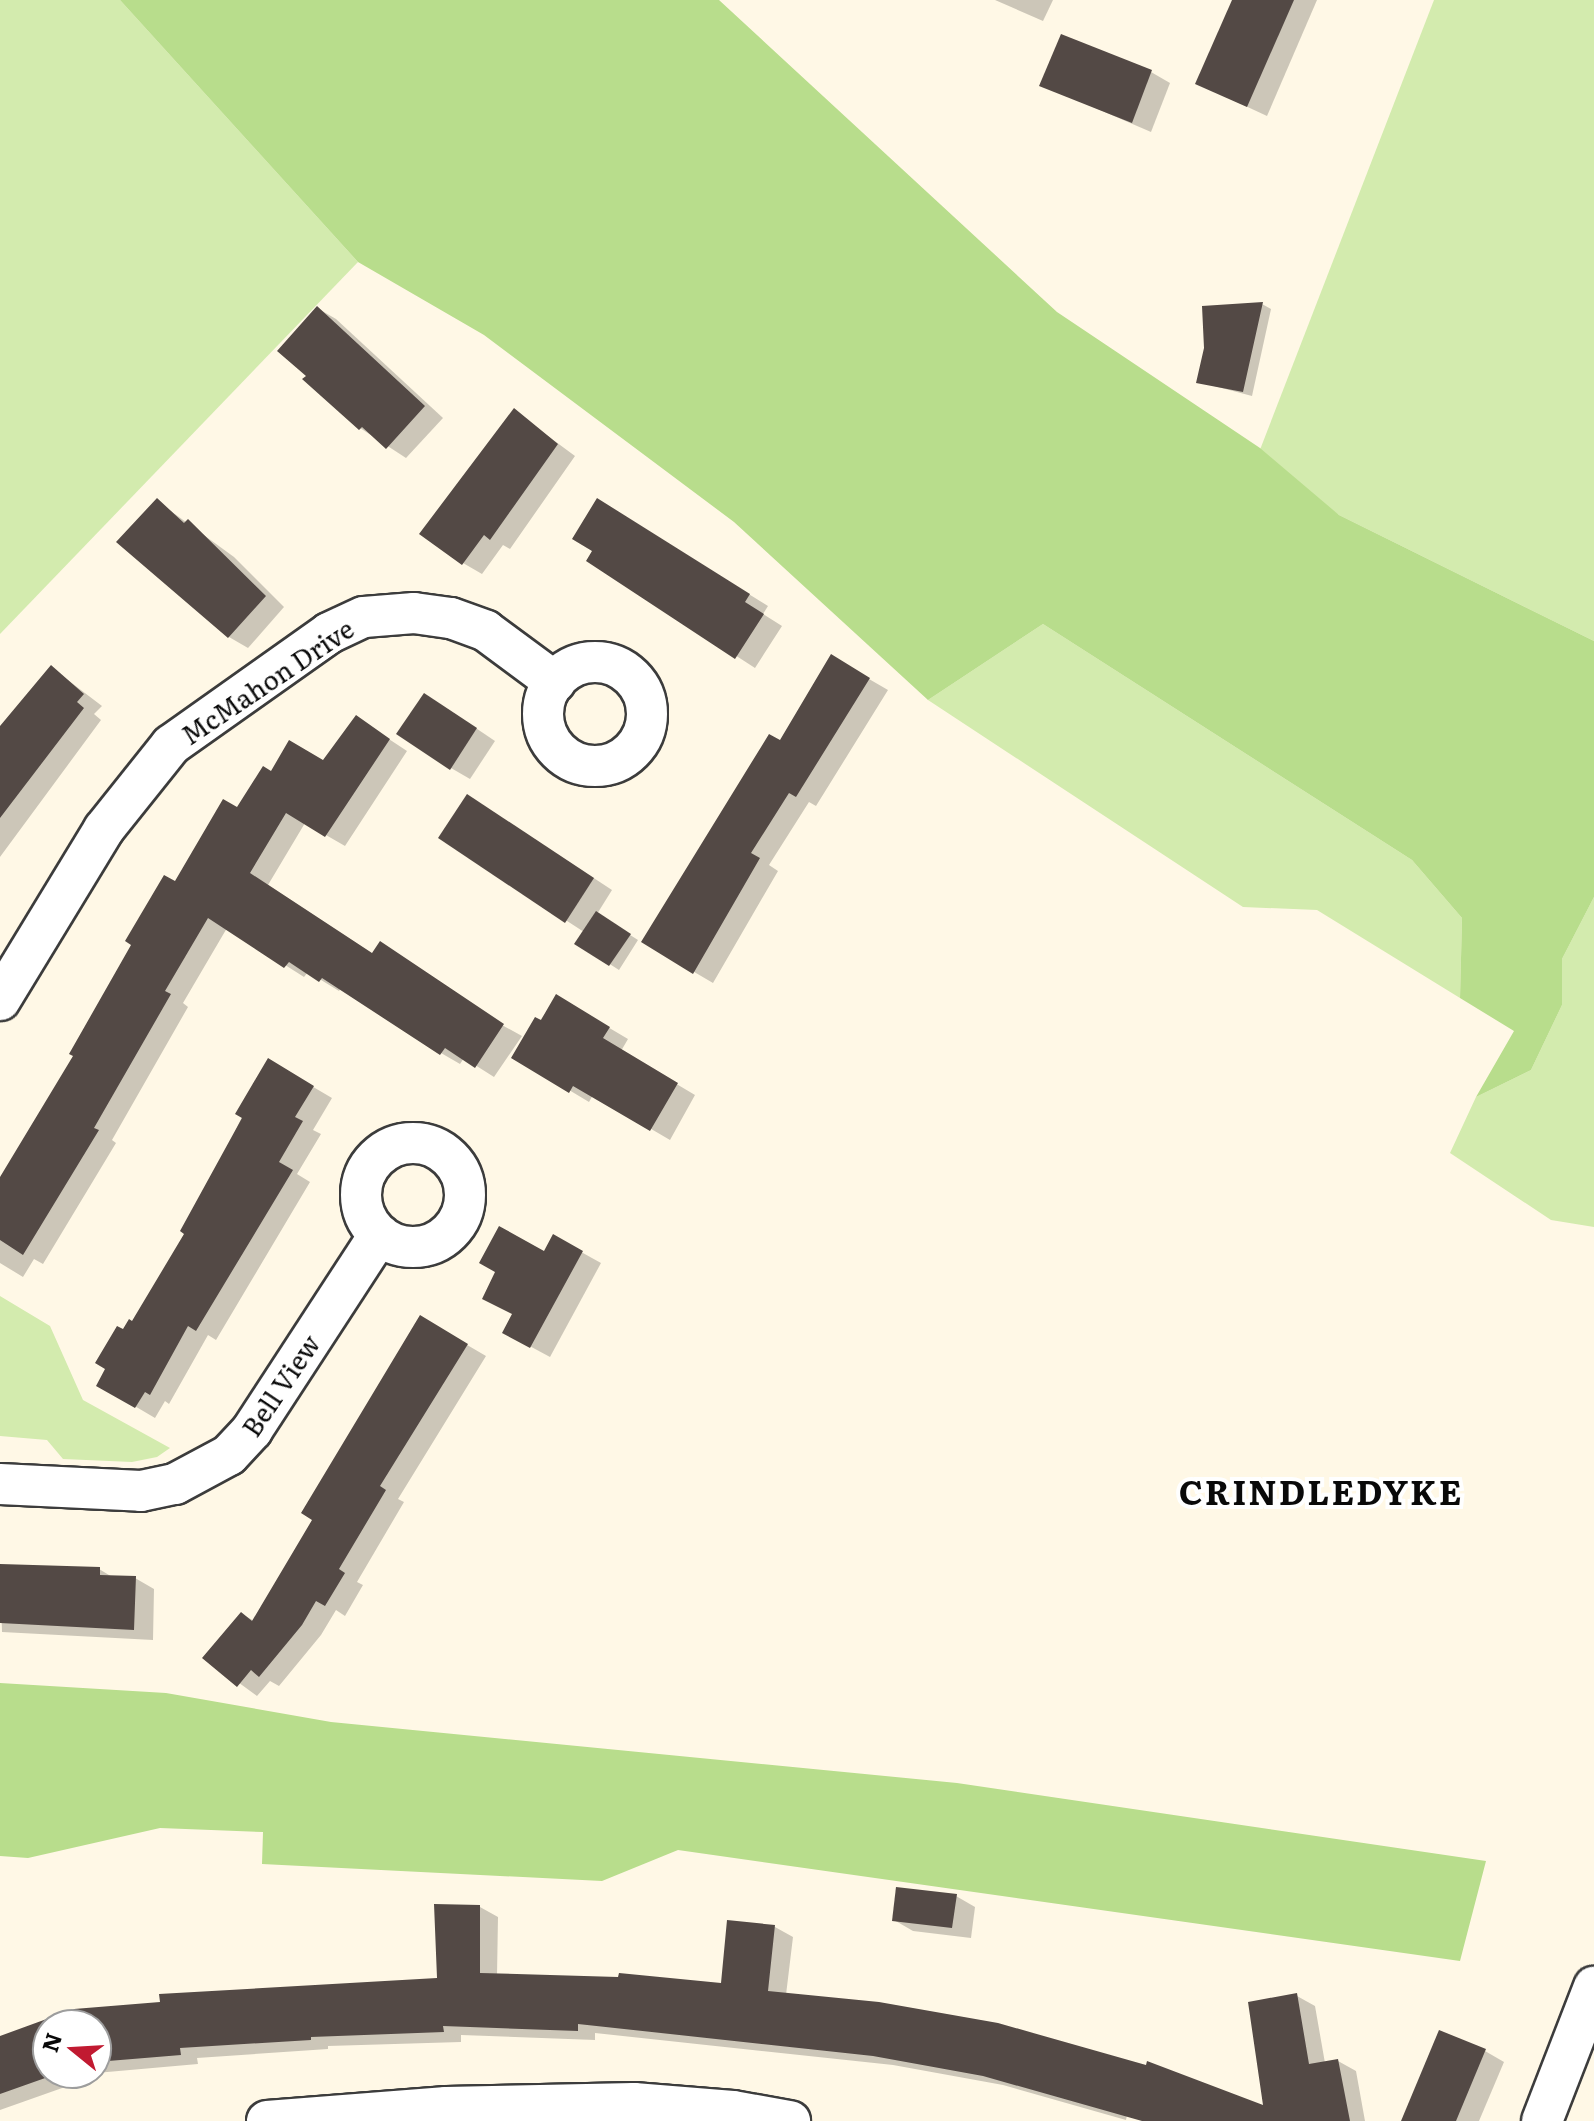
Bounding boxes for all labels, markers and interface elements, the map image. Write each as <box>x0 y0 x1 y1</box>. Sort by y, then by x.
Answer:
street label: McMahon Drive <box>175 612 359 750</box>
street label: Bell View <box>235 1328 325 1442</box>
district label: CRINDLEDYKE <box>1179 1471 1463 1511</box>
north arrow <box>32 2009 112 2089</box>
text: N <box>32 2028 69 2056</box>

